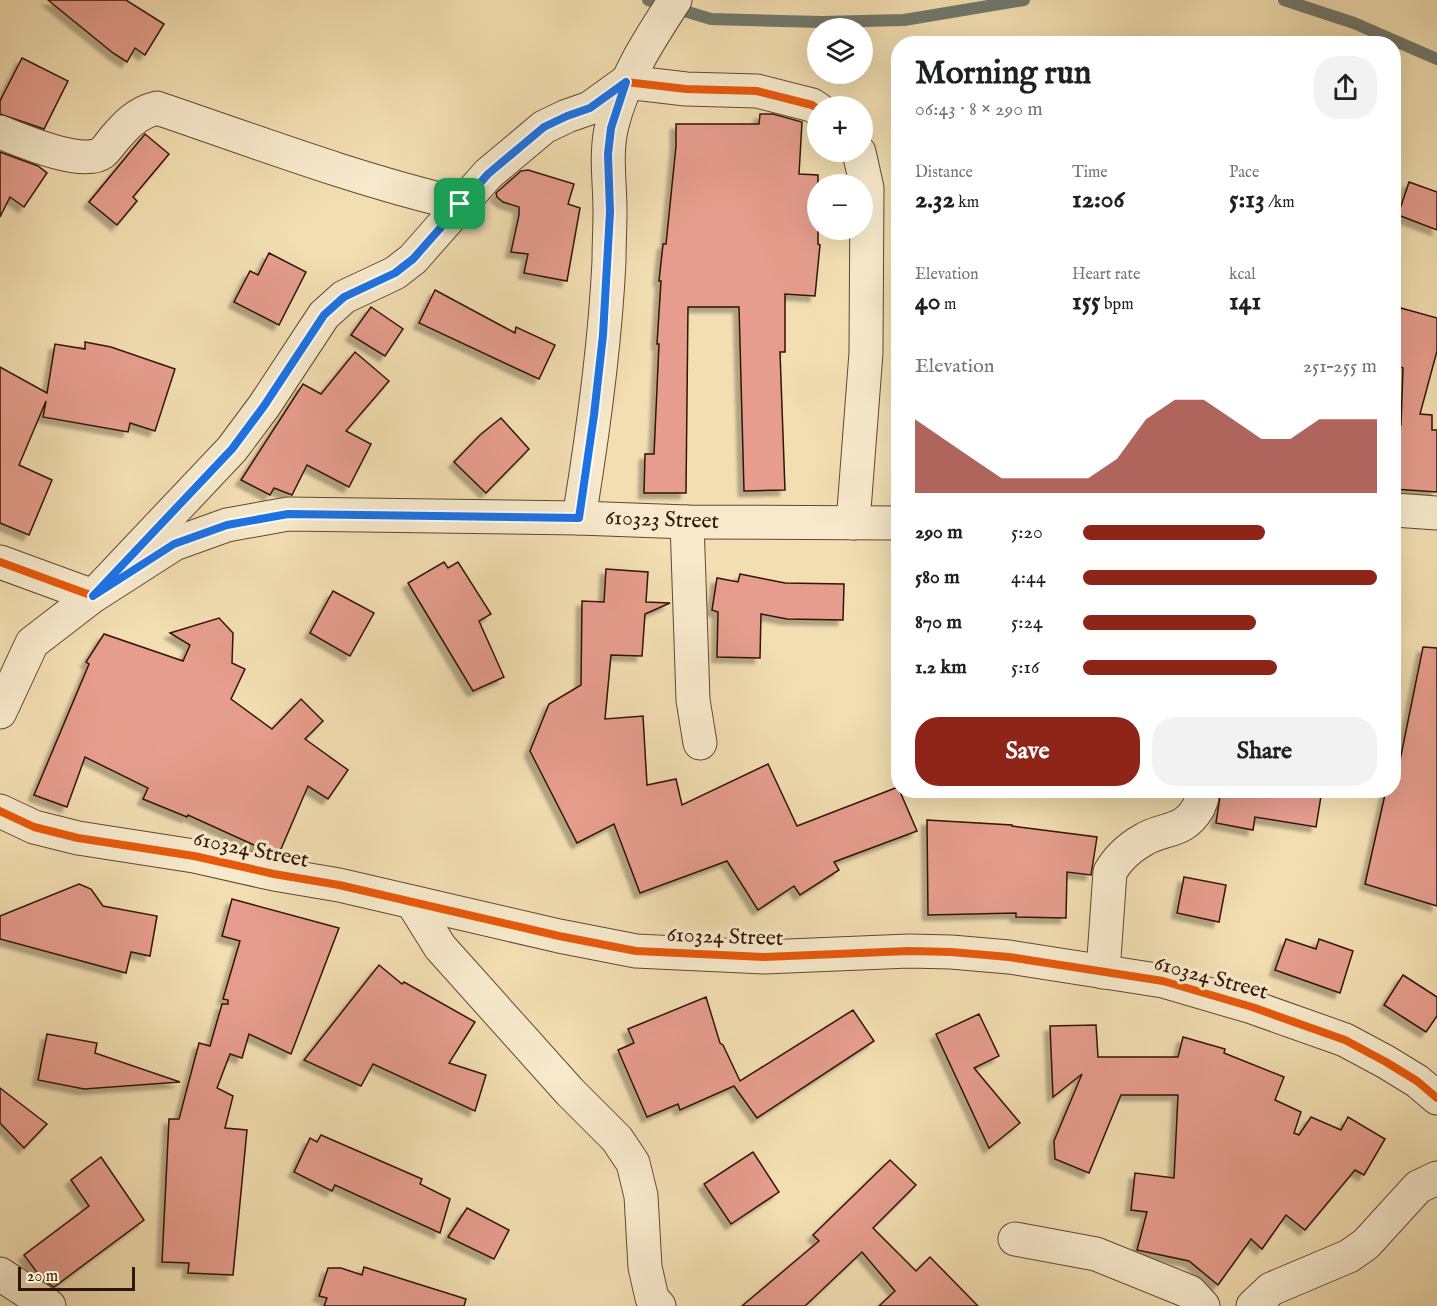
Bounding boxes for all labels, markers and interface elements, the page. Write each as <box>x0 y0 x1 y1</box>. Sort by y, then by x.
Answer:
map controls <box>807 18 873 240</box>
button: layers <box>807 18 873 84</box>
text: Morning run <box>915 53 1091 95</box>
button: share <box>1314 56 1377 119</box>
button: + <box>807 96 873 162</box>
text: 06:43 · 8 × 290 m <box>915 97 1043 122</box>
text: Distance <box>915 163 973 183</box>
text: Time <box>1072 163 1108 183</box>
text: Pace <box>1229 163 1259 183</box>
button: − <box>807 174 873 240</box>
pin <box>434 178 485 229</box>
text: 2.32 <box>915 183 955 216</box>
text: 12:06 <box>1072 183 1124 216</box>
text: 5:13 <box>1229 183 1265 216</box>
icon: arrive <box>443 187 476 220</box>
text: km <box>955 193 979 213</box>
text: /km <box>1265 193 1295 213</box>
text: Elevation <box>915 265 978 285</box>
text: Heart rate <box>1072 265 1140 285</box>
text: kcal <box>1229 265 1256 285</box>
text: 40 <box>915 285 941 318</box>
text: 155 <box>1072 285 1101 318</box>
text: 141 <box>1229 285 1261 318</box>
text: m <box>941 295 956 315</box>
text: bpm <box>1101 295 1134 315</box>
text: Elevation <box>915 354 994 379</box>
text: 251–255 m <box>1303 354 1377 379</box>
street label: 610323 Street <box>604 504 720 536</box>
text: 290 m <box>915 520 963 545</box>
text: 5:20 <box>1011 520 1043 545</box>
text: 580 m <box>915 565 960 590</box>
text: 4:44 <box>1011 565 1046 590</box>
text: 870 m <box>915 610 962 635</box>
text: 5:24 <box>1011 610 1043 635</box>
text: 1.2 km <box>915 655 967 680</box>
text: 5:16 <box>1011 655 1039 680</box>
button: Save <box>915 717 1140 786</box>
button: Share <box>1152 717 1377 786</box>
street label: 610324 Street <box>191 825 311 875</box>
street label: 610324 Street <box>666 921 784 953</box>
street label: 610324 Street <box>1151 949 1271 1007</box>
scale bar <box>18 1264 135 1292</box>
text: 20 m <box>27 1267 58 1287</box>

